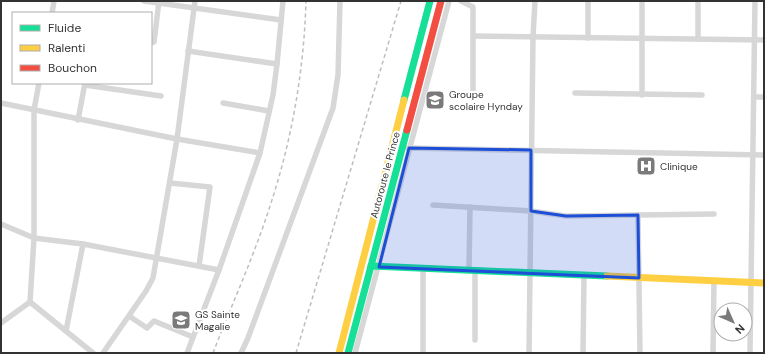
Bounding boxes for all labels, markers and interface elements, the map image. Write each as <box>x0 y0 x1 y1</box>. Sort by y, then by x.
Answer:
legend <box>12 12 152 84</box>
text: Fluide <box>48 20 81 36</box>
text: Ralenti <box>48 40 86 56</box>
text: Bouchon <box>48 60 97 76</box>
place label: Groupe scolaire Hynday <box>449 88 523 113</box>
school or university icon: Groupe scolaire Hynday <box>424 89 446 111</box>
street label: Autoroute le Prince <box>367 130 403 220</box>
hospital icon: Clinique <box>635 155 657 177</box>
place label: Clinique <box>660 160 698 173</box>
north arrow <box>713 302 753 342</box>
place label: GS Sainte Magalie <box>195 308 240 333</box>
school or university icon: GS Sainte Magalie <box>170 309 192 331</box>
text: N <box>732 321 748 337</box>

